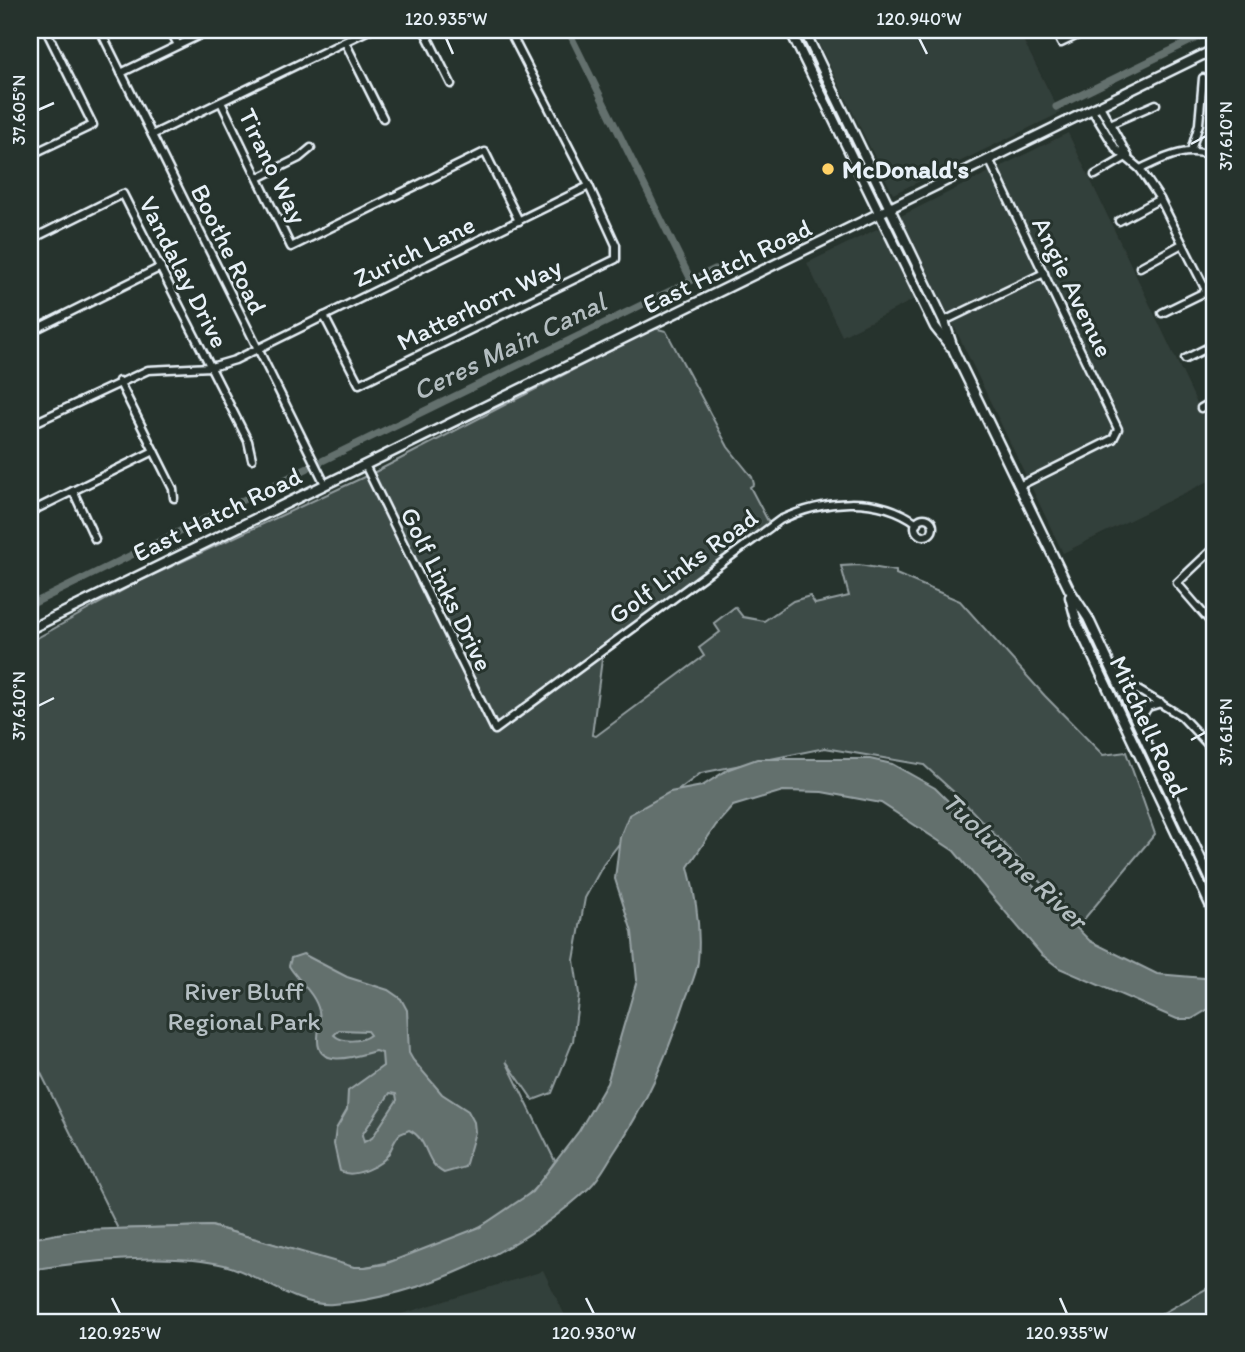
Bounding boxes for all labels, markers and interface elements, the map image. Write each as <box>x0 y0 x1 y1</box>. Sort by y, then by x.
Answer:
text: 120.935°W <box>405 8 487 30</box>
text: 120.940°W <box>876 8 962 30</box>
text: 37.605°N <box>8 75 30 145</box>
text: 37.610°N <box>1215 101 1237 171</box>
street label: Tirano Way <box>231 103 315 229</box>
place label: McDonald's <box>842 153 969 185</box>
marker: McDonald's <box>820 161 836 177</box>
street label: Boothe Road <box>184 179 274 319</box>
street label: Vandalay Drive <box>132 191 236 353</box>
street label: Zurich Lane <box>348 208 480 294</box>
street label: East Hatch Road <box>637 211 817 321</box>
street label: Angie Avenue <box>1025 212 1121 362</box>
street label: Matterhorn Way <box>391 250 567 358</box>
water label: Ceres Main Canal <box>407 284 613 408</box>
street label: East Hatch Road <box>127 459 307 569</box>
street label: Golf Links Road <box>602 501 764 631</box>
street label: Golf Links Drive <box>394 502 500 676</box>
street label: Mitchell Road <box>1102 650 1196 802</box>
text: 37.610°N <box>8 671 30 741</box>
text: 37.615°N <box>1215 698 1237 766</box>
water label: Tuolumne River <box>935 784 1097 938</box>
park label: River Bluff Regional Park <box>168 975 320 1037</box>
text: 120.925°W <box>79 1322 161 1344</box>
text: 120.930°W <box>552 1322 636 1344</box>
text: 120.935°W <box>1026 1322 1108 1344</box>

